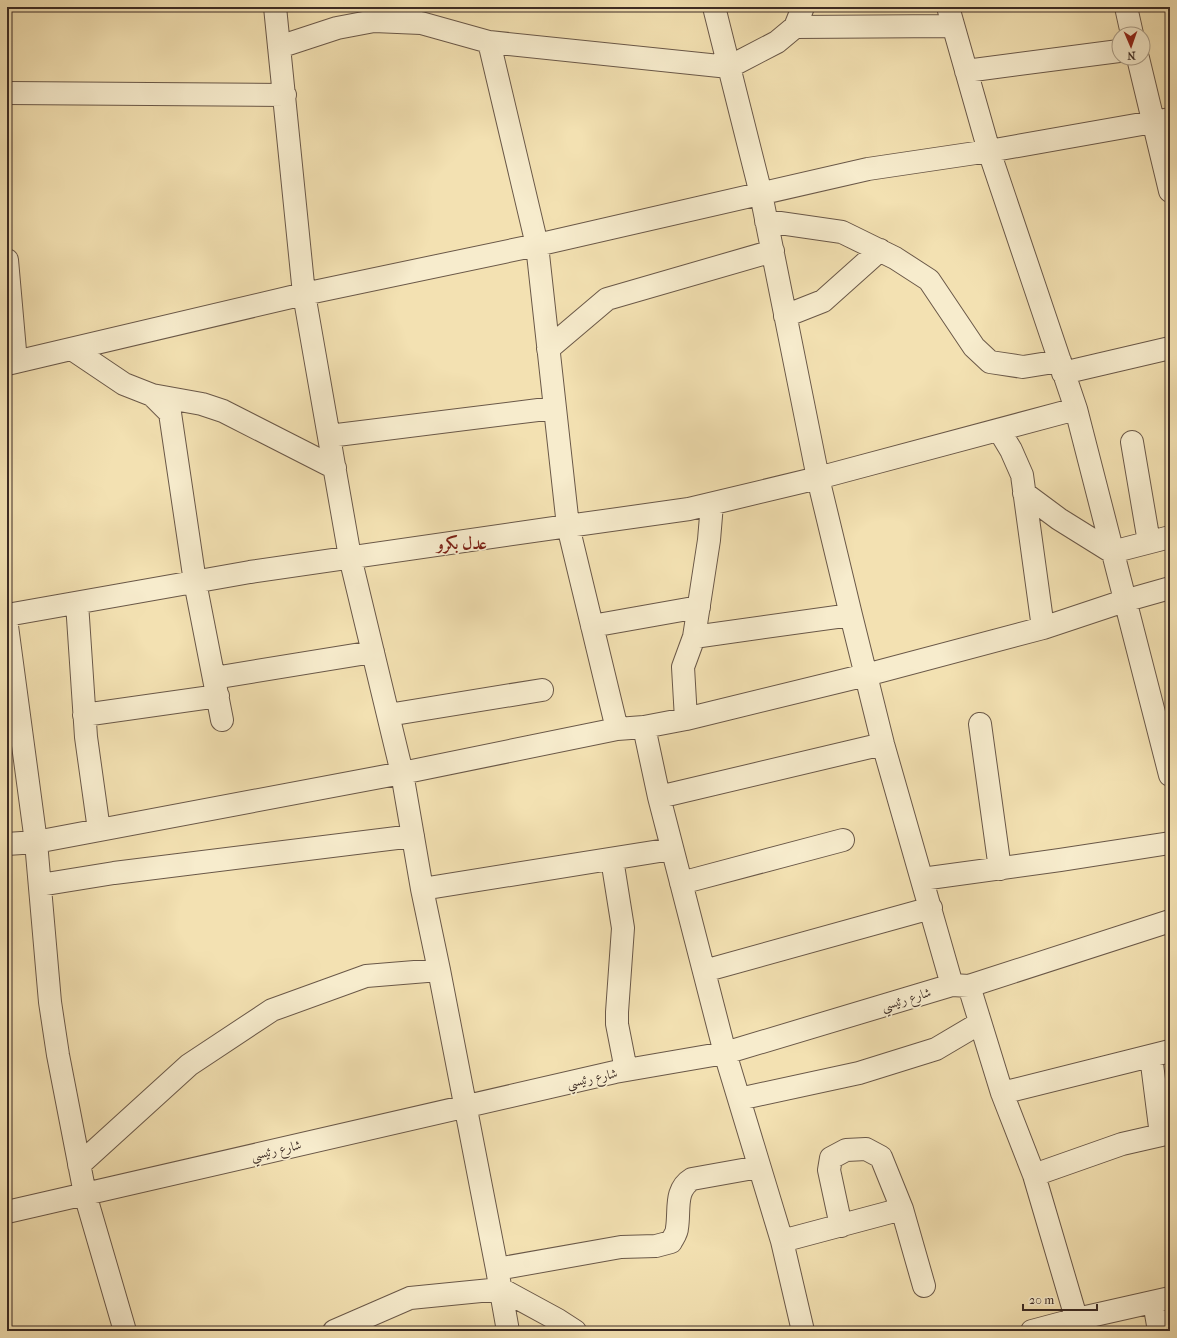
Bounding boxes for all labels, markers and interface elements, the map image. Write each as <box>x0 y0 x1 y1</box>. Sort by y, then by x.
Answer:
north arrow <box>1111 26 1151 66</box>
text: N <box>1126 49 1136 62</box>
district label: عدل بكرو <box>435 533 487 554</box>
street label: شارع رئيسي <box>879 984 934 1018</box>
street label: شارع رئيسي <box>565 1065 620 1096</box>
street label: شارع رئيسي <box>249 1137 304 1168</box>
scale bar <box>1023 1286 1097 1312</box>
text: 20 m <box>1029 1293 1054 1307</box>

